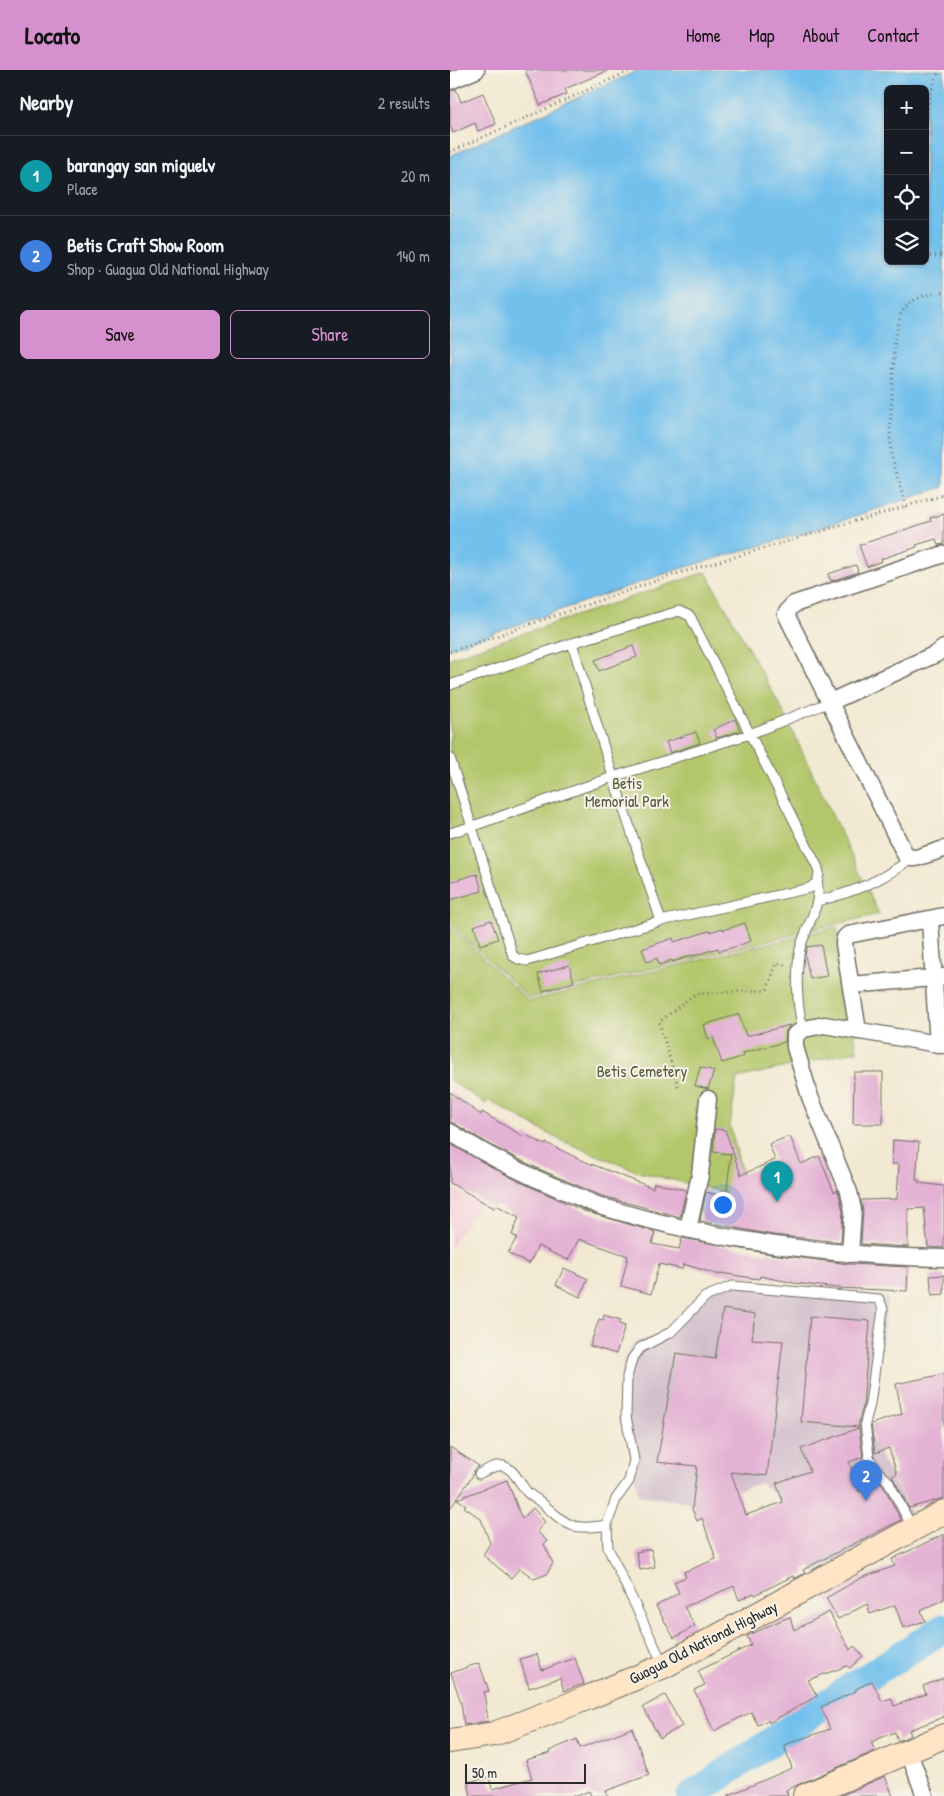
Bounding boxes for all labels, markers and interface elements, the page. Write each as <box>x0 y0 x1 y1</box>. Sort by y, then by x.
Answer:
text: Locato <box>25 19 80 51</box>
text: Home <box>686 23 721 48</box>
text: Map <box>749 23 774 48</box>
text: About <box>802 23 839 48</box>
text: Contact <box>867 23 919 48</box>
map controls <box>884 85 929 265</box>
button: + <box>884 85 929 130</box>
text: Nearby <box>20 88 73 117</box>
text: 2 results <box>378 92 430 114</box>
button: − <box>884 130 929 175</box>
text: barangay san miguelv <box>67 152 215 178</box>
text: 1 <box>33 165 39 187</box>
text: 20 m <box>401 165 430 187</box>
button: locate <box>884 175 929 220</box>
text: Place <box>67 178 98 200</box>
button: layers <box>884 220 929 265</box>
text: Betis Craft Show Room <box>67 232 224 258</box>
text: 2 <box>32 245 40 267</box>
text: 140 m <box>396 245 430 267</box>
text: Shop · Guagua Old National Highway <box>67 258 269 280</box>
button: Save <box>20 310 220 359</box>
button: Share <box>230 310 430 359</box>
park label: Betis Memorial Park <box>585 772 669 812</box>
park label: Betis Cemetery <box>597 1060 688 1082</box>
pin: 1 <box>761 1161 793 1202</box>
your location <box>710 1192 736 1218</box>
pin: 2 <box>850 1460 882 1501</box>
street label: Guagua Old National Highway <box>625 1595 781 1689</box>
scale bar <box>465 1761 586 1784</box>
text: 50 m <box>472 1763 497 1782</box>

